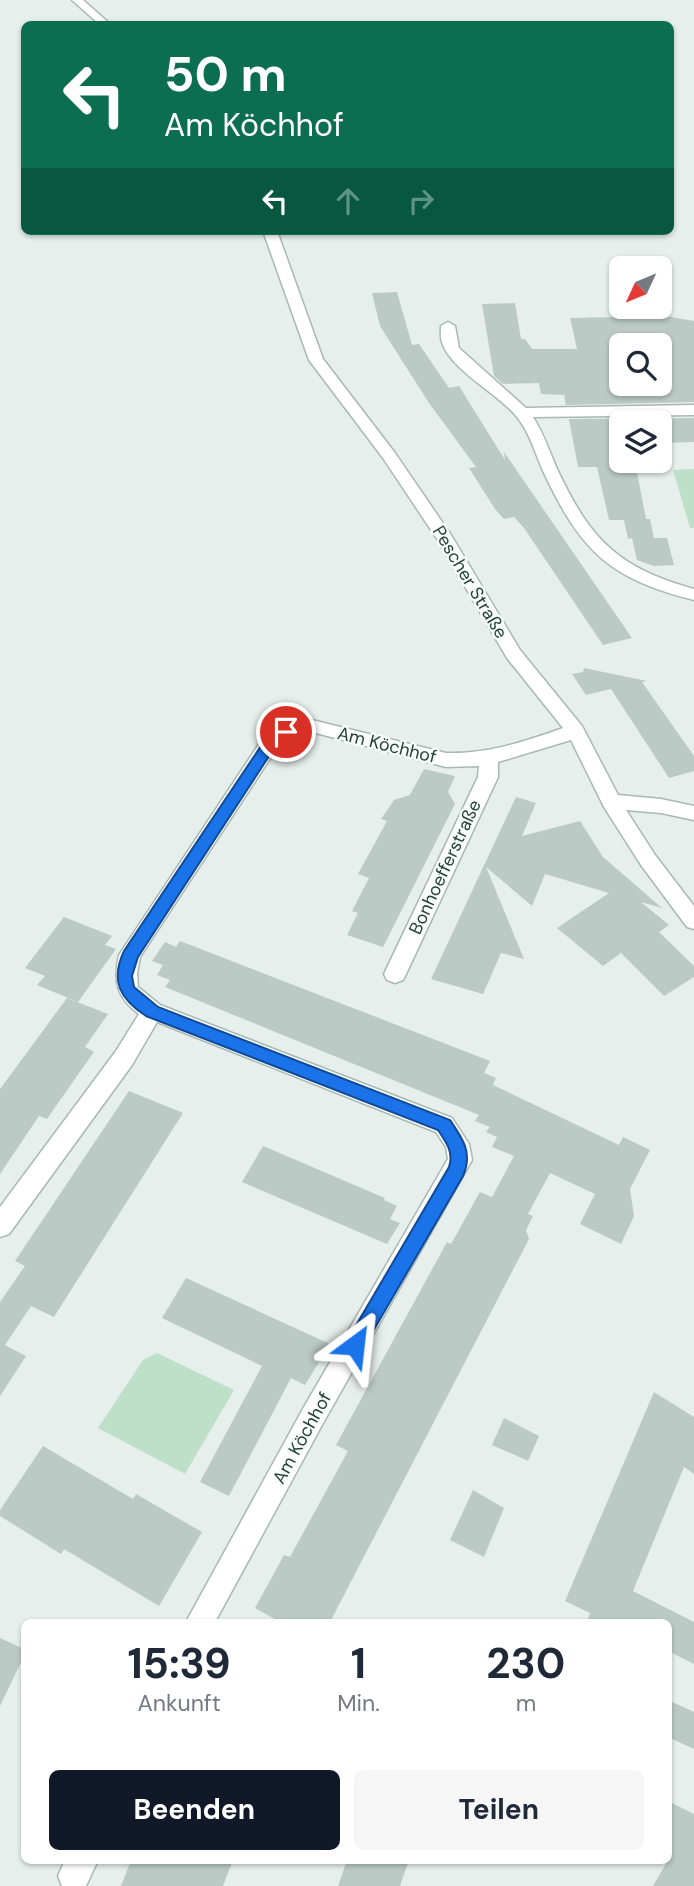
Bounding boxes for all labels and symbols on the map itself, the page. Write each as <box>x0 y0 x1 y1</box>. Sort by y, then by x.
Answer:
north arrow <box>609 256 672 318</box>
street label: Pescher Straße <box>427 521 513 643</box>
pin <box>256 702 316 762</box>
street label: Am Köchhof <box>335 721 439 769</box>
street label: Bonhoefferstraße <box>403 796 487 938</box>
position arrow <box>318 1308 392 1382</box>
street label: Am Köchhof <box>267 1388 337 1488</box>

